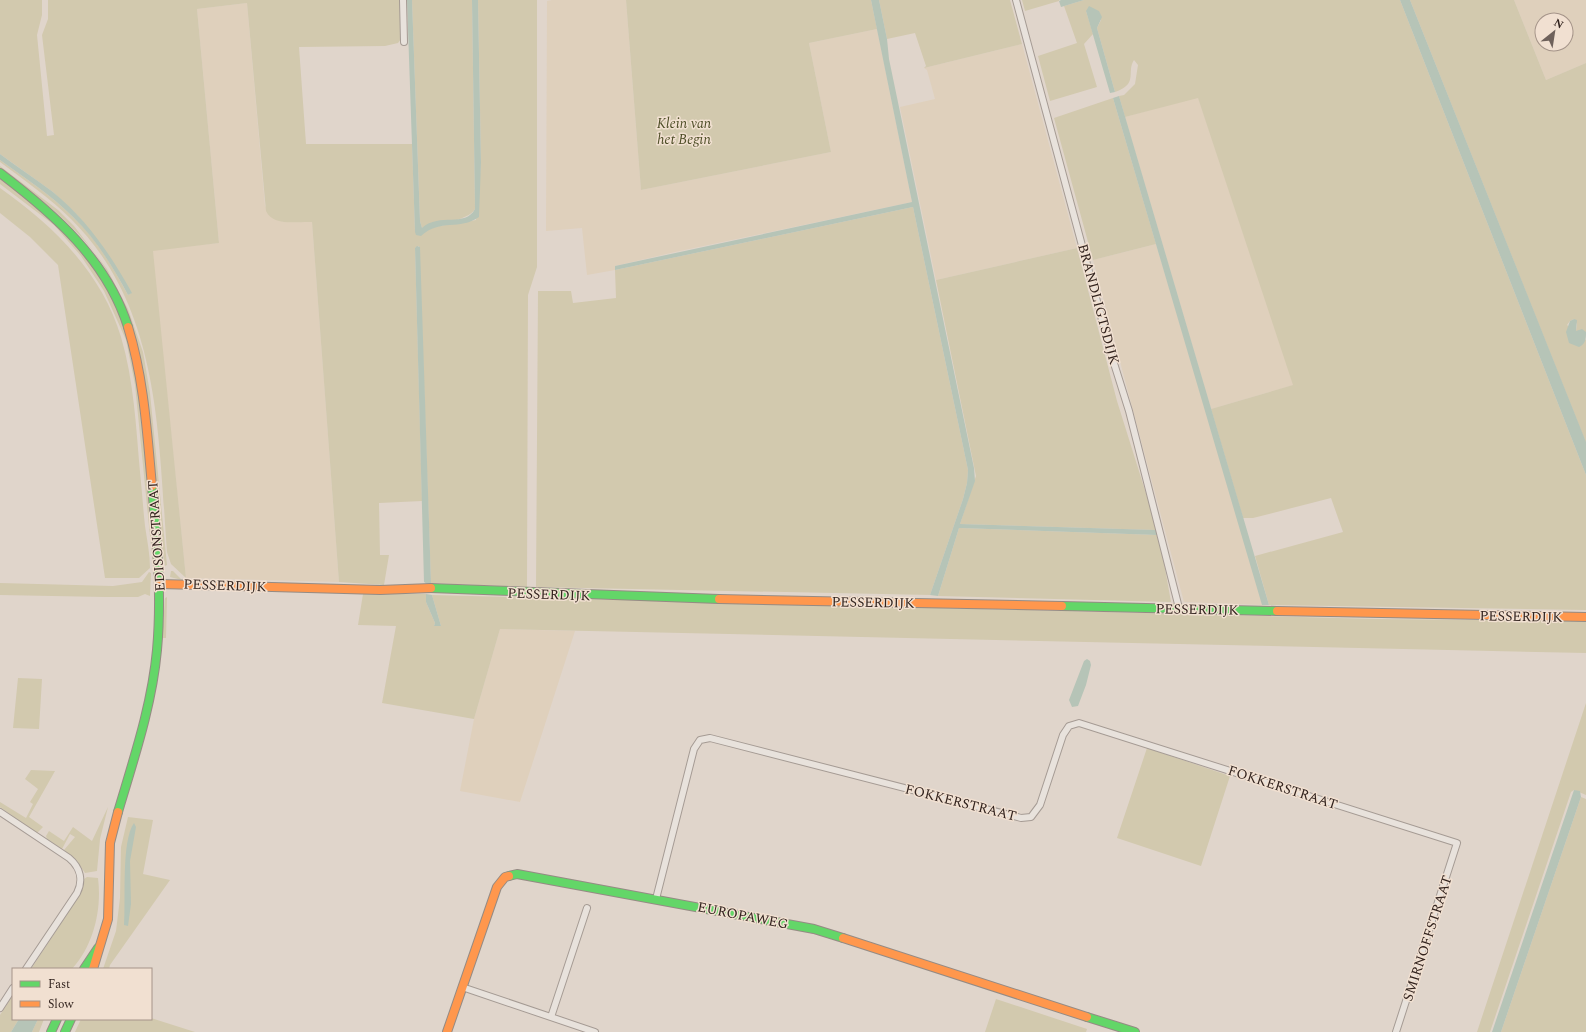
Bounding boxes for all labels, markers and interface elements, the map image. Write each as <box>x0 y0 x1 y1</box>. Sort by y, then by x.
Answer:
north arrow <box>1534 12 1574 52</box>
text: N <box>1551 14 1567 33</box>
park label: Klein van het Begin <box>657 113 712 150</box>
street label: BRANDLIGTSDIJK <box>1072 241 1125 367</box>
street label: EDISONSTRAAT <box>142 480 171 592</box>
street label: PESSERDIJK <box>183 574 267 597</box>
street label: PESSERDIJK <box>507 583 591 606</box>
street label: PESSERDIJK <box>831 591 915 614</box>
street label: PESSERDIJK <box>1155 598 1239 621</box>
street label: PESSERDIJK <box>1479 605 1563 628</box>
street label: FOKKERSTRAAT <box>1225 760 1340 815</box>
street label: FOKKERSTRAAT <box>903 778 1019 826</box>
street label: SMIRNOFFSTRAAT <box>1397 873 1458 1004</box>
street label: EUROPAWEG <box>696 896 790 935</box>
legend <box>12 968 152 1020</box>
text: Fast <box>48 975 70 994</box>
text: Slow <box>48 995 74 1014</box>

